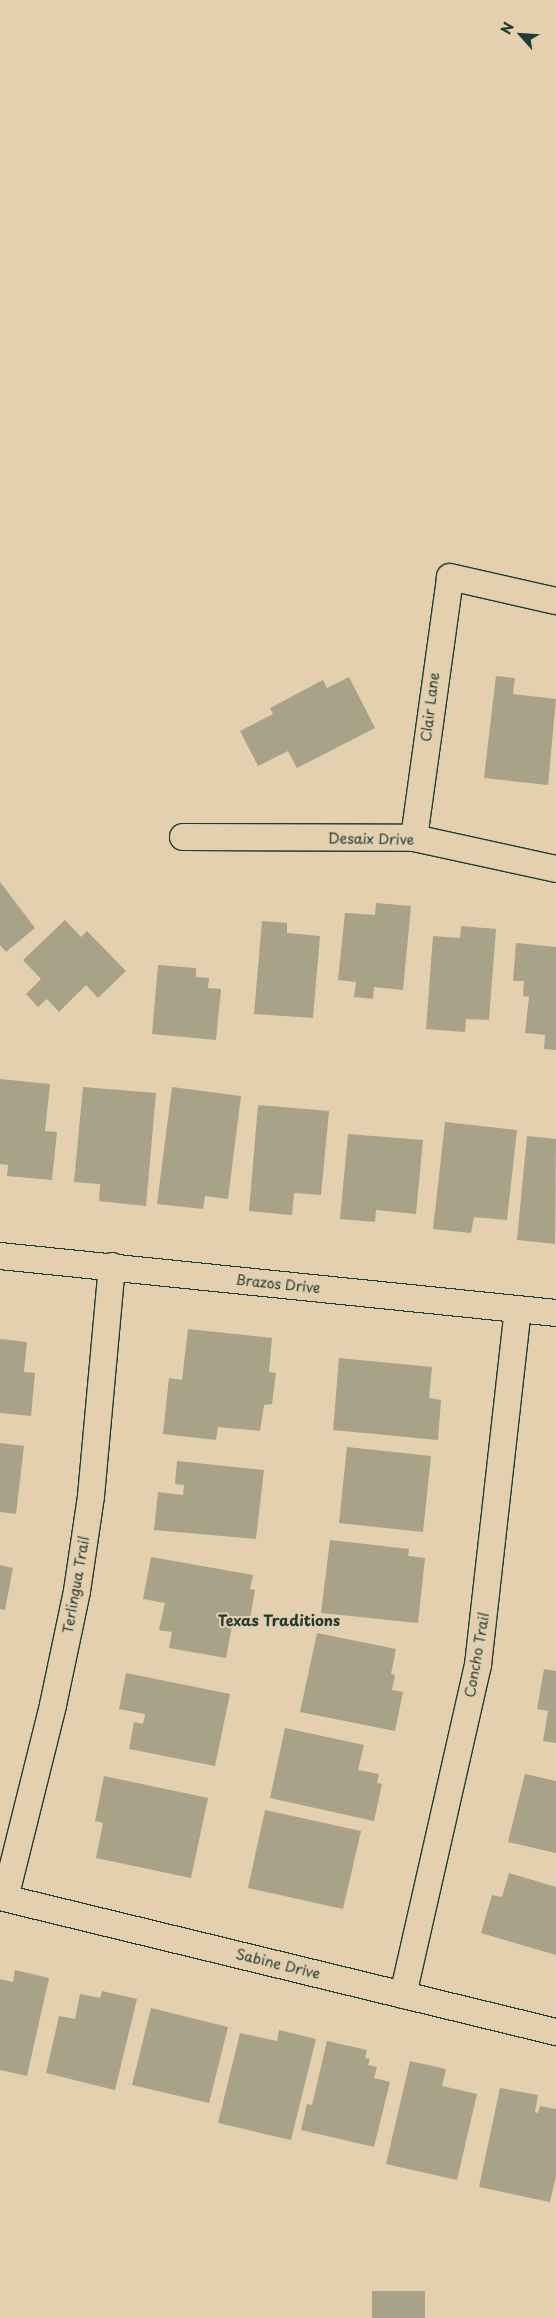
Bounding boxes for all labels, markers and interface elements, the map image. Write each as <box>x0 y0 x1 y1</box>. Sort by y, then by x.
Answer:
north arrow <box>496 10 546 60</box>
text: N <box>495 19 519 38</box>
street label: Clair Lane <box>417 671 443 743</box>
street label: Desaix Drive <box>328 830 414 848</box>
street label: Brazos Drive <box>234 1271 322 1297</box>
street label: Terlingua Trail <box>59 1535 93 1635</box>
district label: Texas Traditions <box>218 1611 340 1629</box>
street label: Concho Trail <box>461 1611 493 1699</box>
street label: Sabine Drive <box>234 1945 322 1983</box>

